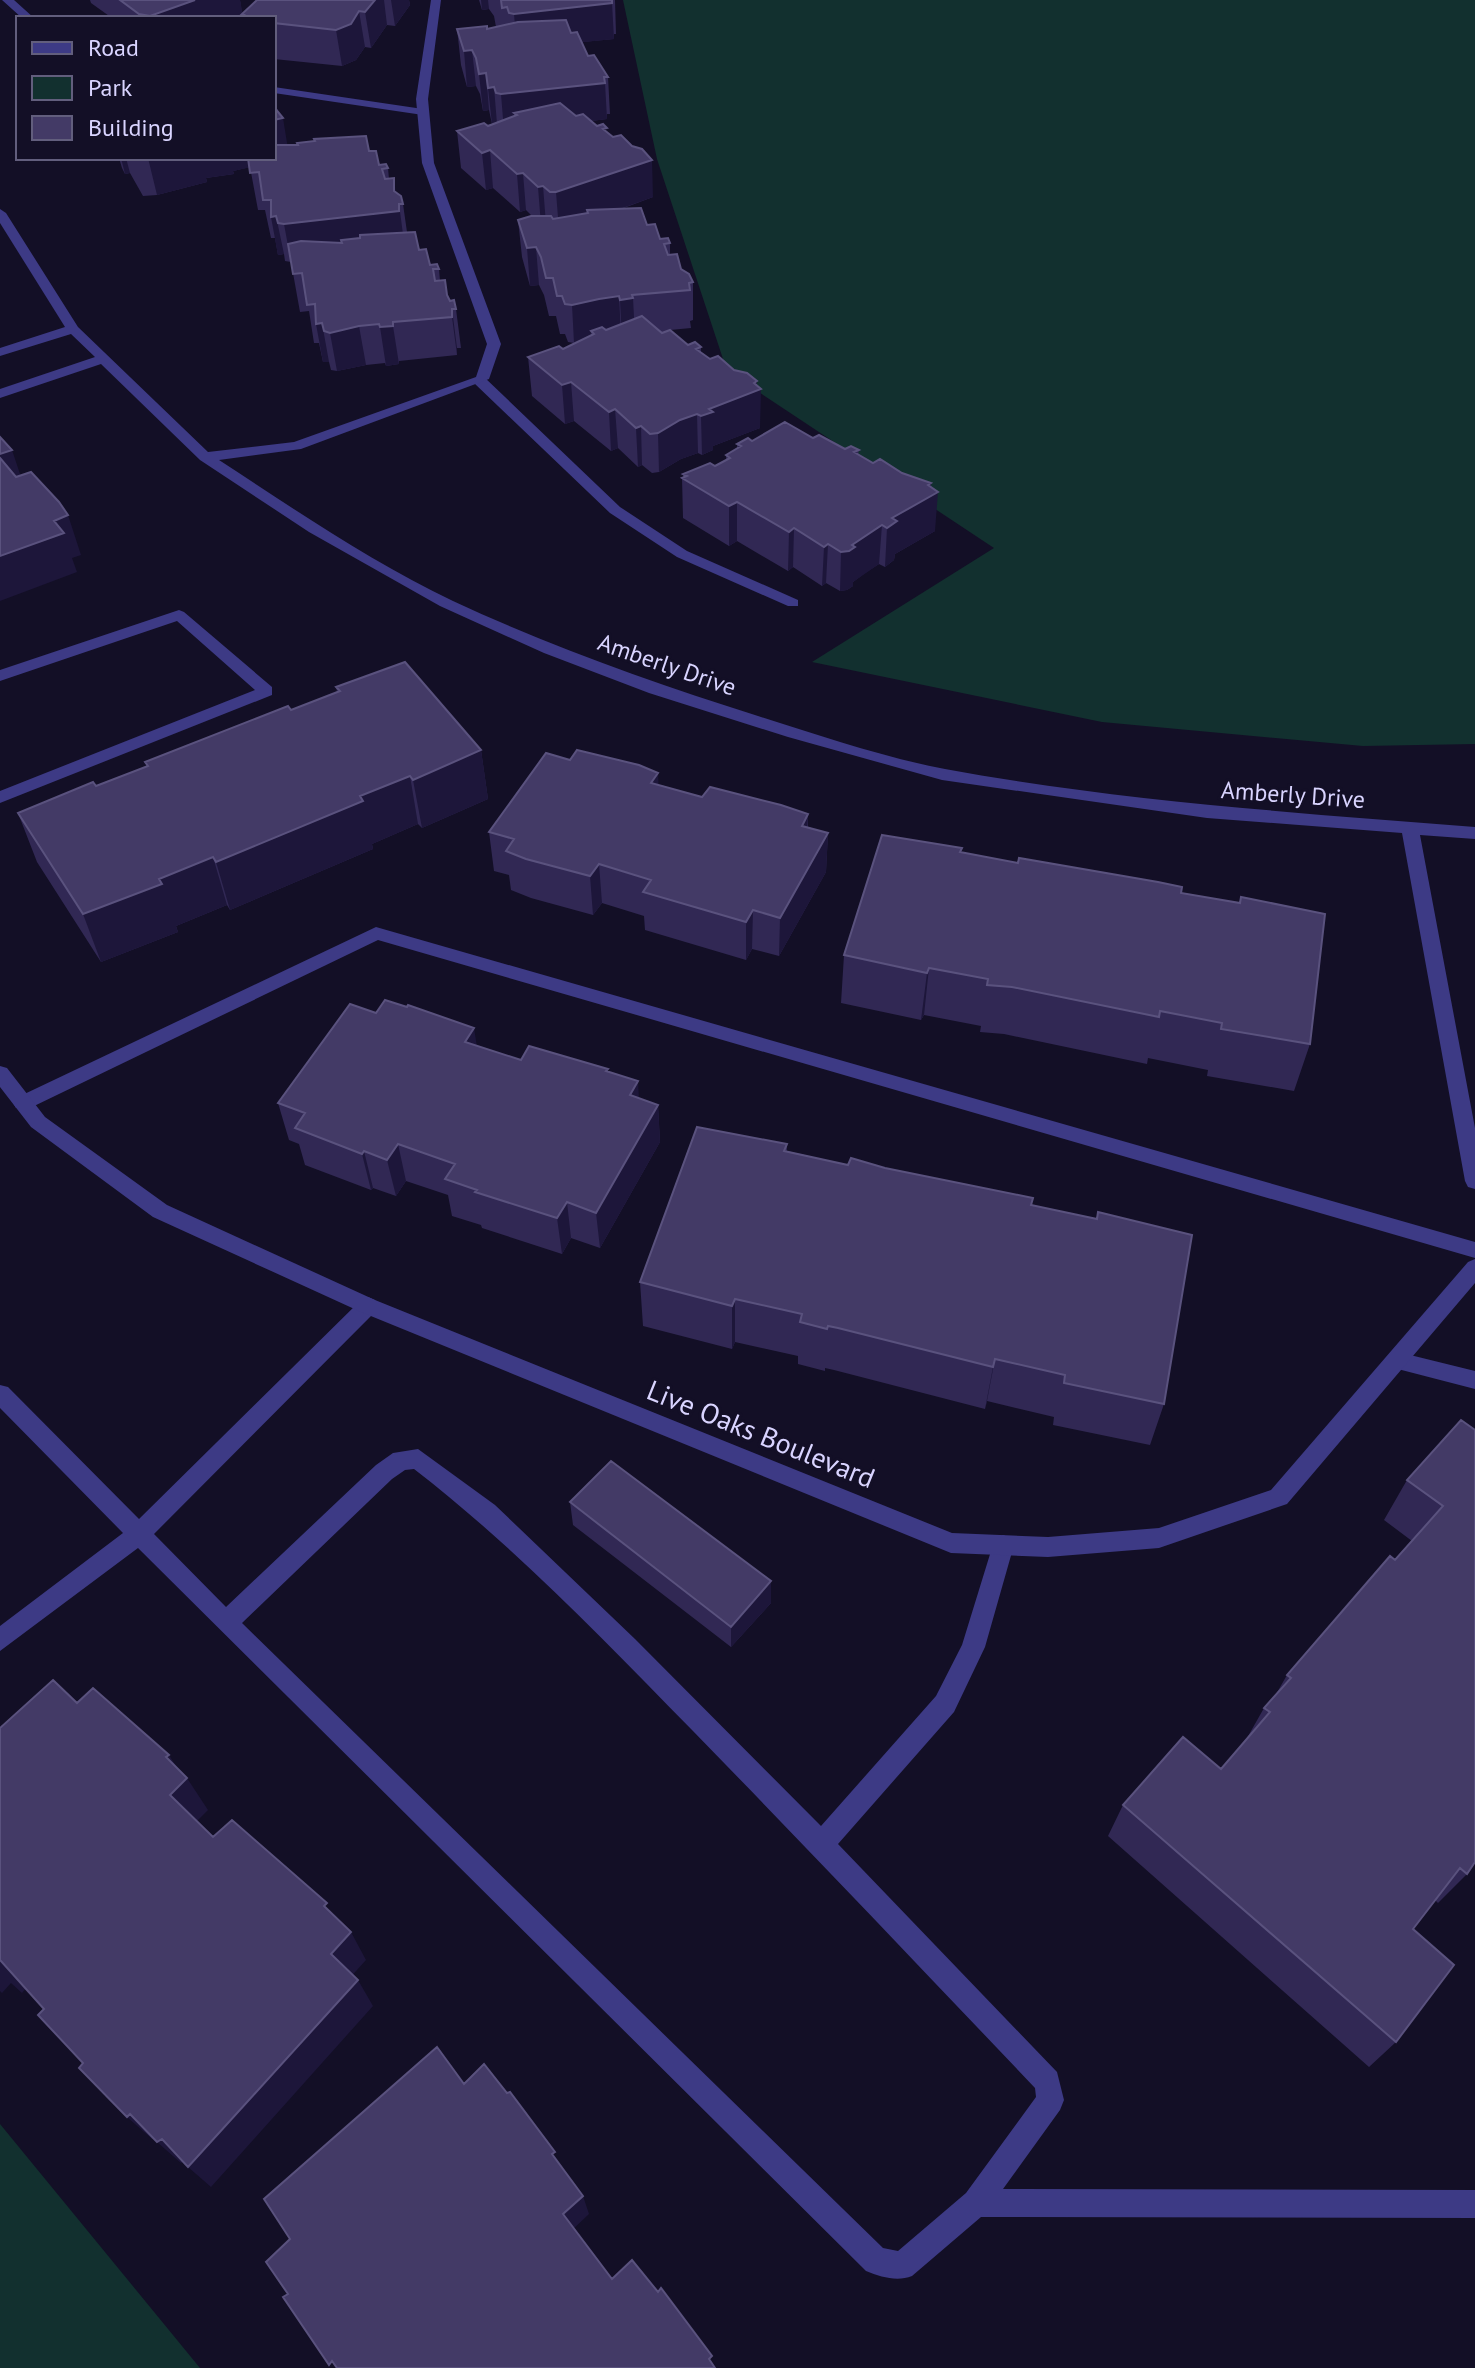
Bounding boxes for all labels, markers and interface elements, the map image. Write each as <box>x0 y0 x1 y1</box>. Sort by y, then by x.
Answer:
legend <box>16 16 276 160</box>
text: Road <box>88 32 139 63</box>
text: Park <box>88 72 133 103</box>
text: Building <box>88 112 174 143</box>
street label: Amberly Drive <box>594 626 740 703</box>
street label: Amberly Drive <box>1220 774 1366 815</box>
street label: Live Oaks Boulevard <box>642 1371 881 1496</box>

